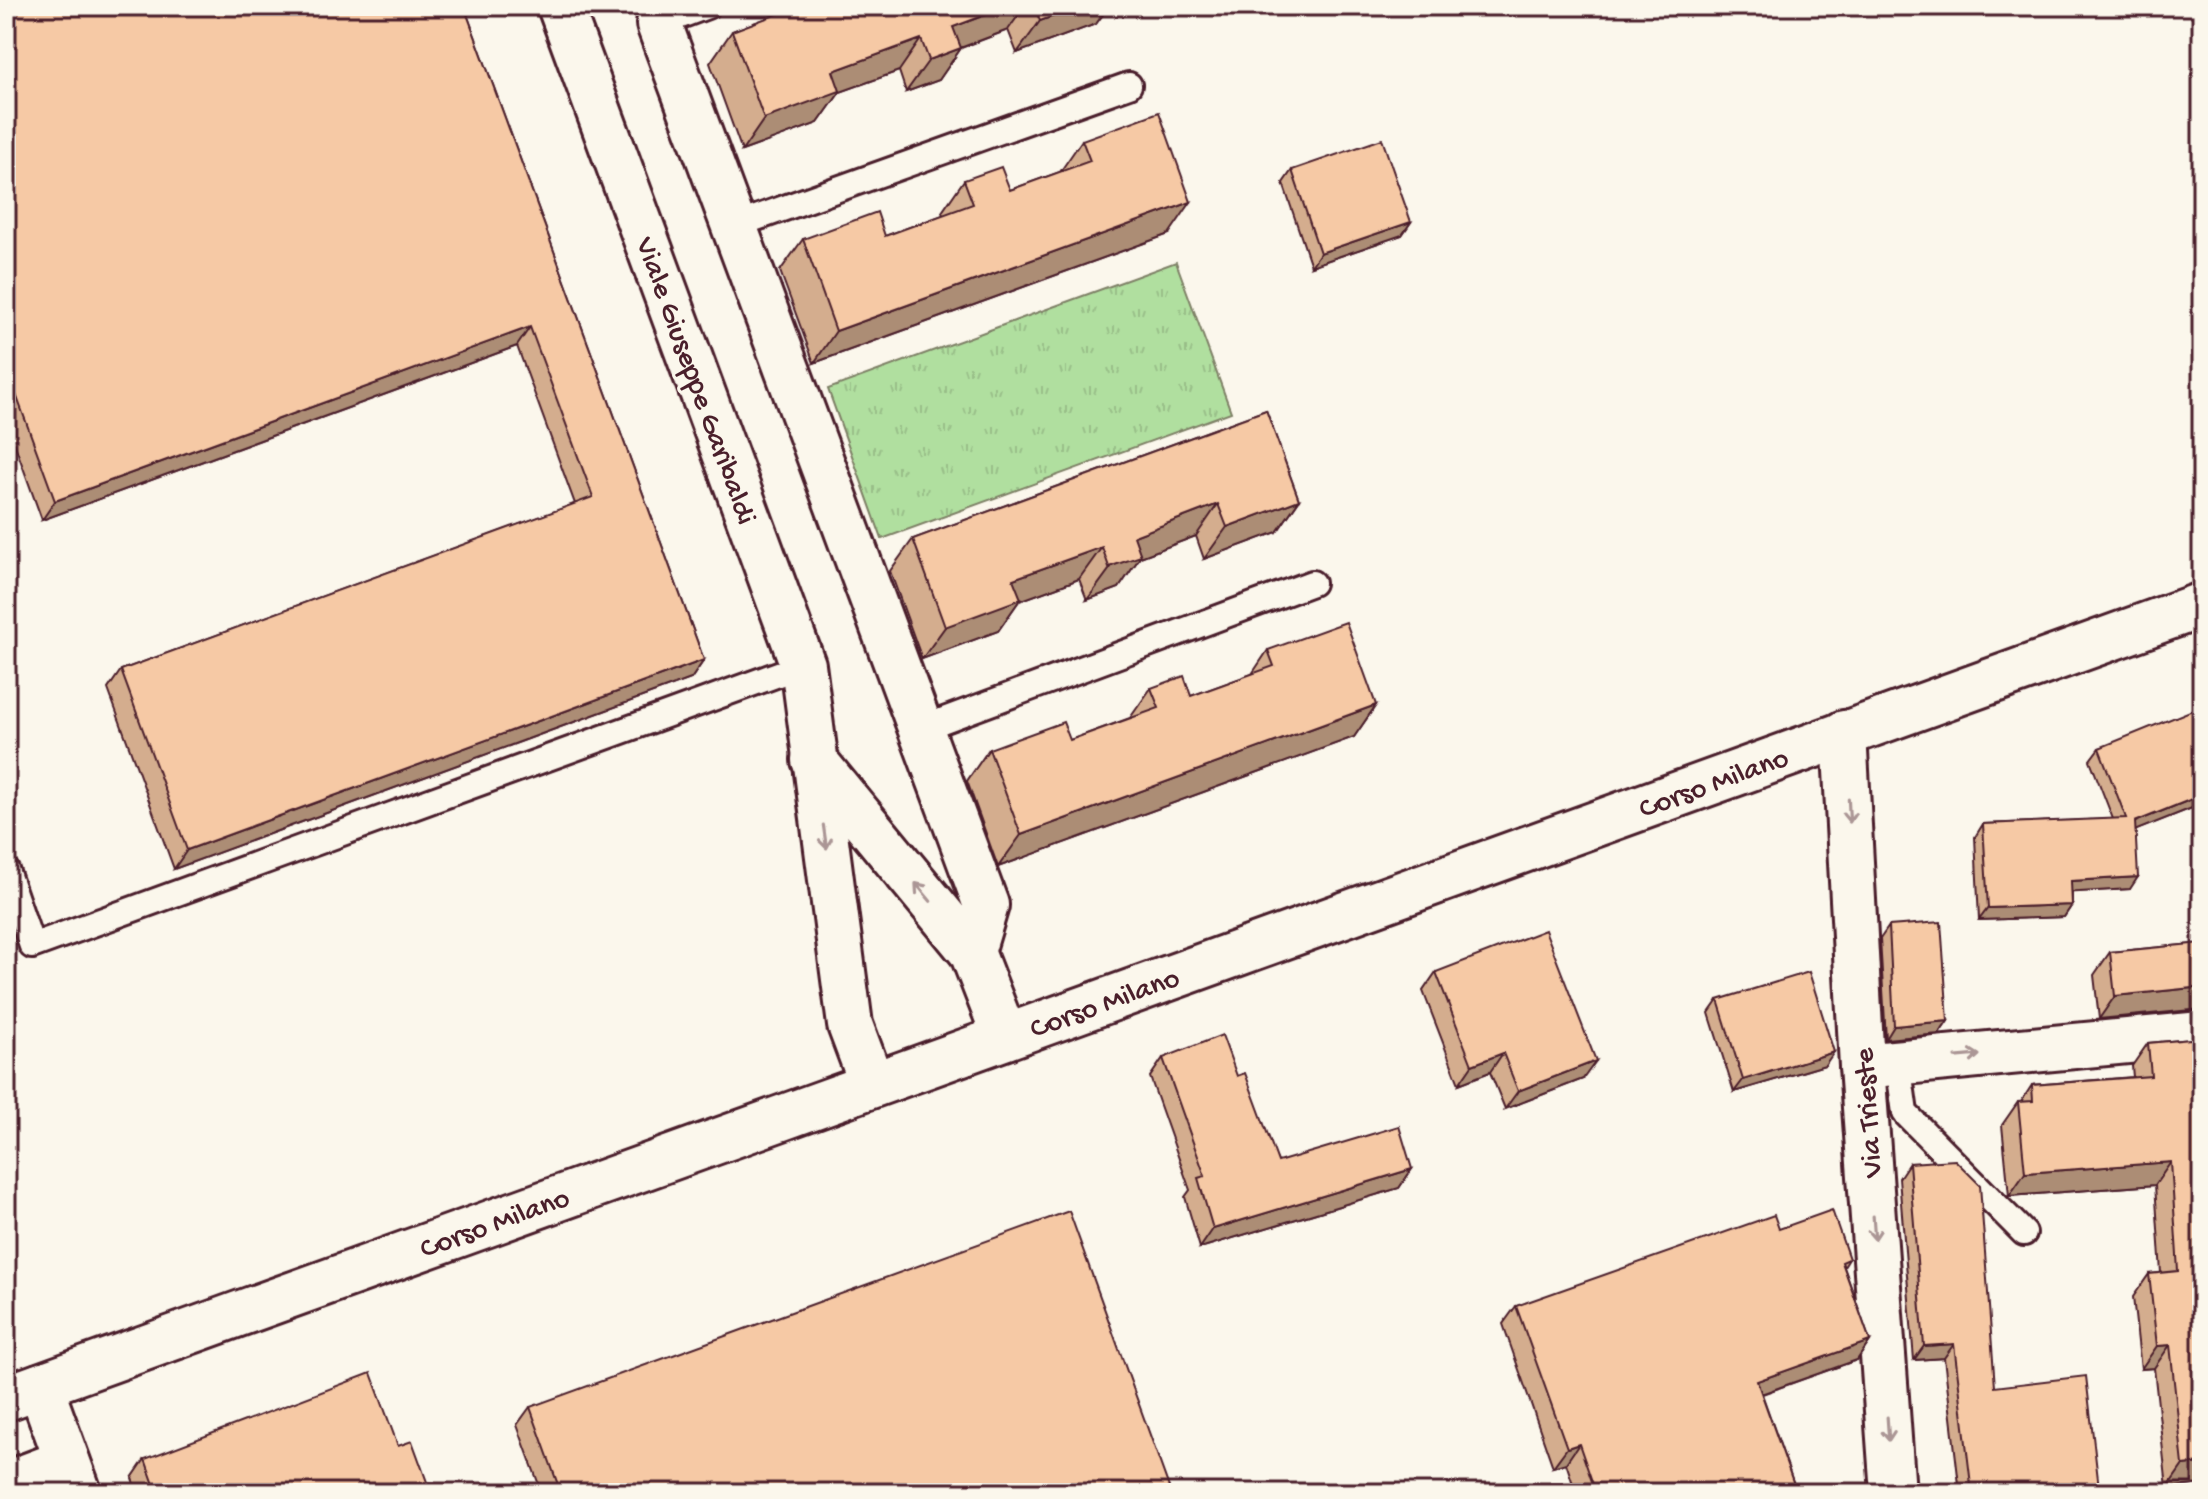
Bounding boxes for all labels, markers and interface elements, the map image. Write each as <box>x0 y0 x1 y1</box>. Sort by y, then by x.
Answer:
street label: Viale Giuseppe Garibaldi <box>625 232 762 530</box>
street label: Corso Milano <box>1635 742 1794 828</box>
one-way arrow <box>1842 797 1857 824</box>
one-way arrow <box>817 824 832 850</box>
one-way arrow <box>914 882 932 902</box>
street label: Corso Milano <box>1026 962 1185 1048</box>
street label: Via Trieste <box>1848 1046 1893 1180</box>
one-way arrow <box>1954 1048 1981 1063</box>
street label: Corso Milano <box>416 1182 575 1268</box>
one-way arrow <box>1867 1214 1882 1241</box>
one-way arrow <box>1881 1415 1896 1442</box>

